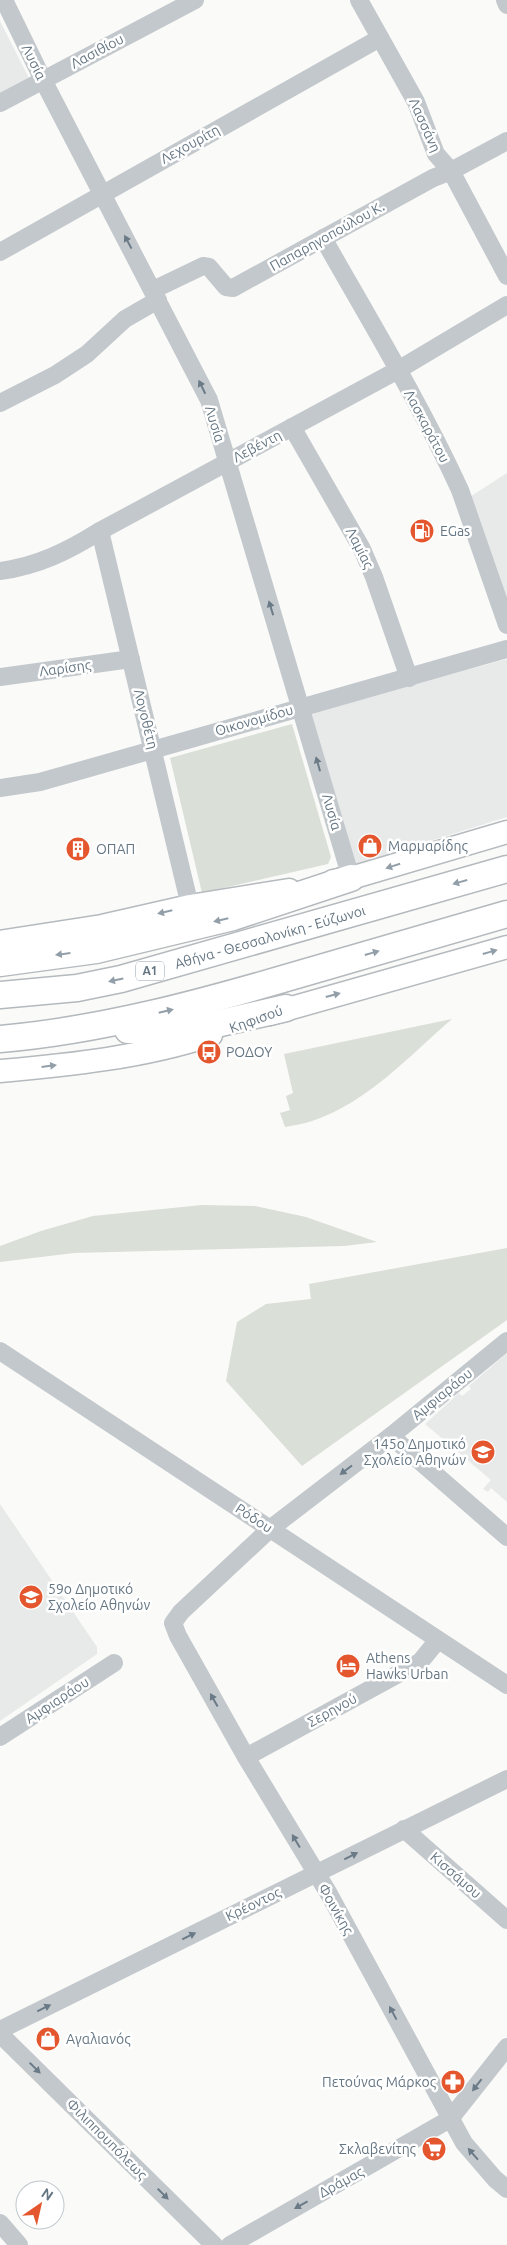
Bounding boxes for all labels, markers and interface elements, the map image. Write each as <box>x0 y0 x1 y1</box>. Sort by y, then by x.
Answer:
street label: Λασιθίου <box>68 30 126 72</box>
street label: Λυσία <box>19 42 50 83</box>
street label: Λασσάνη <box>406 95 444 155</box>
street label: Λεχουρίτη <box>158 121 222 167</box>
street label: Παπαρηγοπούλου Κ. <box>267 198 387 274</box>
one-way arrow <box>123 235 132 249</box>
one-way arrow <box>198 379 206 394</box>
street label: Λασκαράτου <box>401 387 453 465</box>
street label: Λυσία <box>202 404 228 445</box>
street label: Λεβέντη <box>230 427 284 465</box>
fuel station icon: EGas <box>409 518 435 544</box>
place label: EGas <box>440 523 470 539</box>
street label: Λαμίας <box>343 525 377 572</box>
one-way arrow <box>267 601 275 616</box>
street label: Λαρίσης <box>38 656 93 680</box>
street label: Λογοθέτη <box>131 687 161 751</box>
street label: Οικονομίδου <box>213 701 295 739</box>
one-way arrow <box>313 756 321 771</box>
street label: Λυσία <box>319 792 345 833</box>
shop icon: Μαρμαρίδης <box>357 833 383 859</box>
building icon: ΟΠΑΠ <box>65 836 91 862</box>
place label: Μαρμαρίδης <box>388 838 468 854</box>
place label: ΟΠΑΠ <box>96 841 135 857</box>
one-way arrow <box>386 862 401 870</box>
one-way arrow <box>453 879 468 887</box>
street label: Αθήνα - Θεσσαλονίκη - Εύζωνοι <box>173 902 367 972</box>
one-way arrow <box>158 908 173 916</box>
one-way arrow <box>214 916 229 924</box>
one-way arrow <box>483 948 498 956</box>
one-way arrow <box>365 949 380 957</box>
one-way arrow <box>54 950 70 958</box>
road number: Α1 <box>136 961 164 980</box>
one-way arrow <box>108 976 123 984</box>
one-way arrow <box>326 991 341 999</box>
street label: Κηφισού <box>227 1002 285 1036</box>
one-way arrow <box>159 1007 174 1015</box>
bus stop icon: ΡΟΔΟΥ <box>196 1039 222 1065</box>
place label: ΡΟΔΟΥ <box>226 1044 272 1060</box>
one-way arrow <box>41 1062 57 1070</box>
street label: Αμφιαράου <box>409 1365 475 1423</box>
place label: 145ο Δημοτικό Σχολείο Αθηνών <box>364 1436 466 1468</box>
school or university icon: 145ο Δημοτικό Σχολείο Αθηνών <box>470 1439 496 1465</box>
one-way arrow <box>339 1465 353 1475</box>
street label: Ρόδου <box>233 1500 275 1536</box>
place label: 59ο Δημοτικό Σχολείο Αθηνών <box>48 1581 150 1613</box>
school or university icon: 59ο Δημοτικό Σχολείο Αθηνών <box>18 1584 44 1610</box>
place label: Athens Hawks Urban <box>366 1650 448 1682</box>
hotel icon: Athens Hawks Urban <box>335 1653 361 1679</box>
street label: Αμφιαράου <box>22 1674 92 1726</box>
street label: Σερηνού <box>305 1690 359 1730</box>
one-way arrow <box>210 1693 218 1708</box>
one-way arrow <box>292 1834 301 1847</box>
street label: Κισσάμου <box>427 1849 485 1901</box>
one-way arrow <box>343 1852 358 1860</box>
street label: Φοινίκης <box>315 1881 357 1938</box>
street label: Κρέοντος <box>223 1883 284 1924</box>
one-way arrow <box>182 1932 196 1940</box>
one-way arrow <box>37 2004 51 2012</box>
one-way arrow <box>389 2005 397 2020</box>
shop icon: Αγαλιανός <box>35 2026 61 2052</box>
place label: Αγαλιανός <box>66 2031 131 2047</box>
one-way arrow <box>28 2062 40 2074</box>
pharmacy icon: Πετούνας Μάρκος <box>440 2069 466 2095</box>
place label: Πετούνας Μάρκος <box>322 2074 437 2090</box>
one-way arrow <box>471 2078 482 2091</box>
street label: Φιλιππουπόλεως <box>63 2095 151 2183</box>
supermarket icon: Σκλαβενίτης <box>421 2136 447 2162</box>
place label: Σκλαβενίτης <box>339 2141 417 2157</box>
one-way arrow <box>467 2148 479 2160</box>
street label: Δράμας <box>316 2163 367 2201</box>
north arrow <box>15 2180 65 2230</box>
text: N <box>38 2185 56 2204</box>
one-way arrow <box>156 2188 168 2200</box>
one-way arrow <box>295 2200 308 2209</box>

